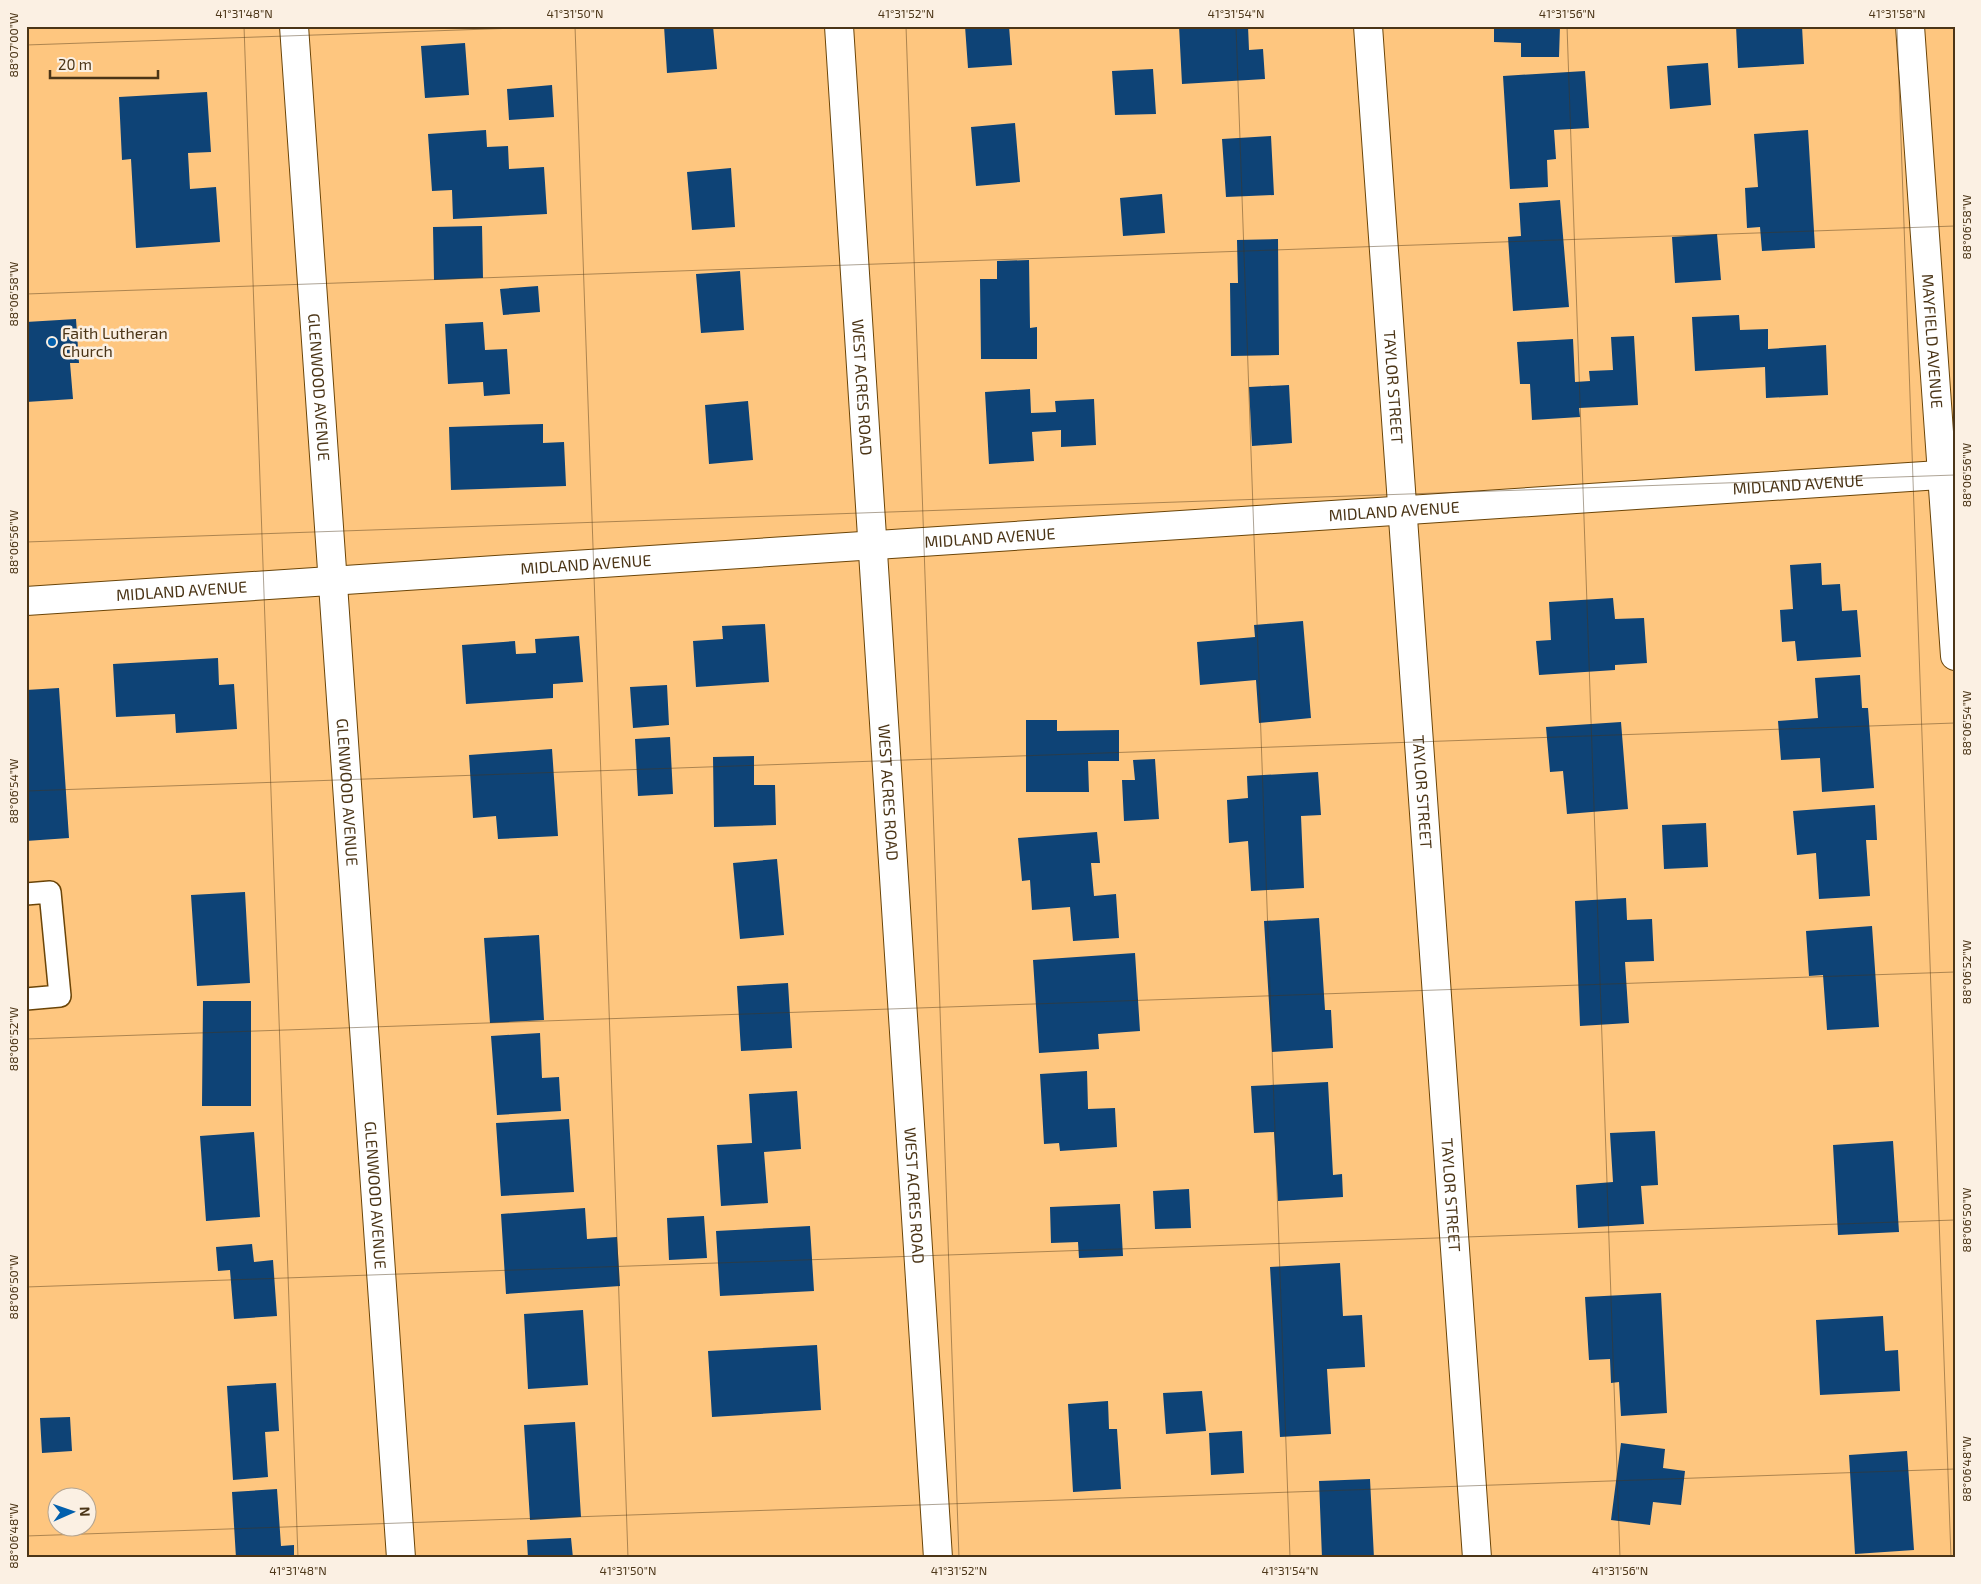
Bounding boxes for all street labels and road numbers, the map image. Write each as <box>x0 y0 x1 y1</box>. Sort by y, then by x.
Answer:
street label: MAYFIELD AVENUE <box>1919 273 1947 409</box>
street label: GLENWOOD AVENUE <box>305 313 334 462</box>
street label: WEST ACRES ROAD <box>849 318 877 456</box>
street label: TAYLOR STREET <box>1381 329 1408 445</box>
street label: MIDLAND AVENUE <box>1732 470 1864 498</box>
street label: MIDLAND AVENUE <box>1328 497 1460 524</box>
street label: MIDLAND AVENUE <box>924 523 1056 551</box>
street label: MIDLAND AVENUE <box>520 550 652 577</box>
street label: MIDLAND AVENUE <box>116 576 248 604</box>
street label: GLENWOOD AVENUE <box>333 718 363 867</box>
street label: WEST ACRES ROAD <box>875 724 903 861</box>
street label: TAYLOR STREET <box>1409 734 1437 850</box>
street label: GLENWOOD AVENUE <box>362 1121 391 1270</box>
street label: WEST ACRES ROAD <box>901 1127 929 1264</box>
street label: TAYLOR STREET <box>1438 1137 1465 1253</box>

